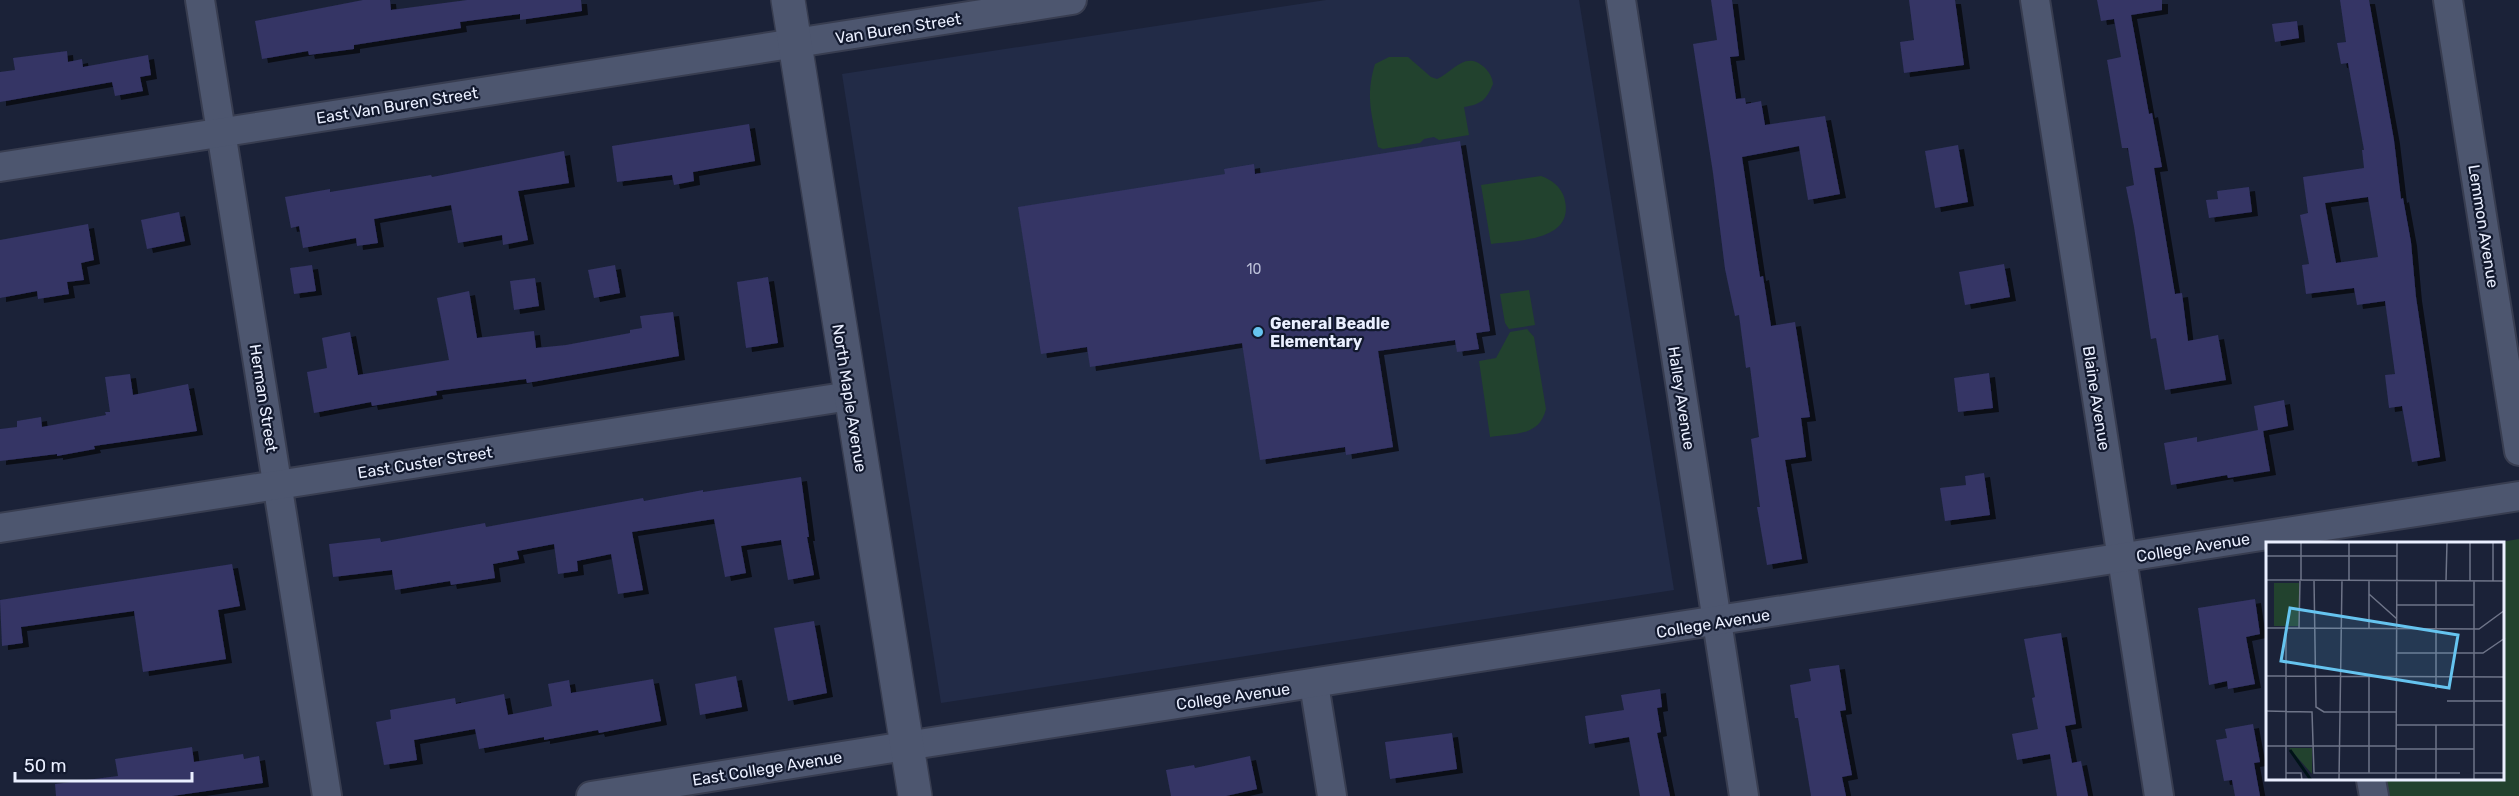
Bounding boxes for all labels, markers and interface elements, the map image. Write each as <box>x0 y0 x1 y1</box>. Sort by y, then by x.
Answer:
street label: Van Buren Street <box>834 9 962 48</box>
street label: East Van Buren Street <box>315 83 479 128</box>
street label: Lemmon Avenue <box>2464 163 2503 289</box>
house number: 10 <box>1247 261 1262 278</box>
place label: General Beadle Elementary <box>1270 314 1390 351</box>
street label: North Maple Avenue <box>828 323 871 474</box>
marker: General Beadle Elementary <box>1251 325 1265 339</box>
street label: Herman Street <box>246 343 281 454</box>
street label: Blaine Avenue <box>2079 344 2114 452</box>
street label: Halley Avenue <box>1664 345 1699 451</box>
street label: East Custer Street <box>356 442 494 483</box>
street label: College Avenue <box>2135 529 2251 566</box>
inset map <box>2266 542 2504 781</box>
street label: College Avenue <box>1655 605 1771 642</box>
street label: College Avenue <box>1175 679 1291 714</box>
scale bar <box>15 745 192 783</box>
street label: East College Avenue <box>691 747 843 790</box>
text: 50 m <box>24 755 67 777</box>

